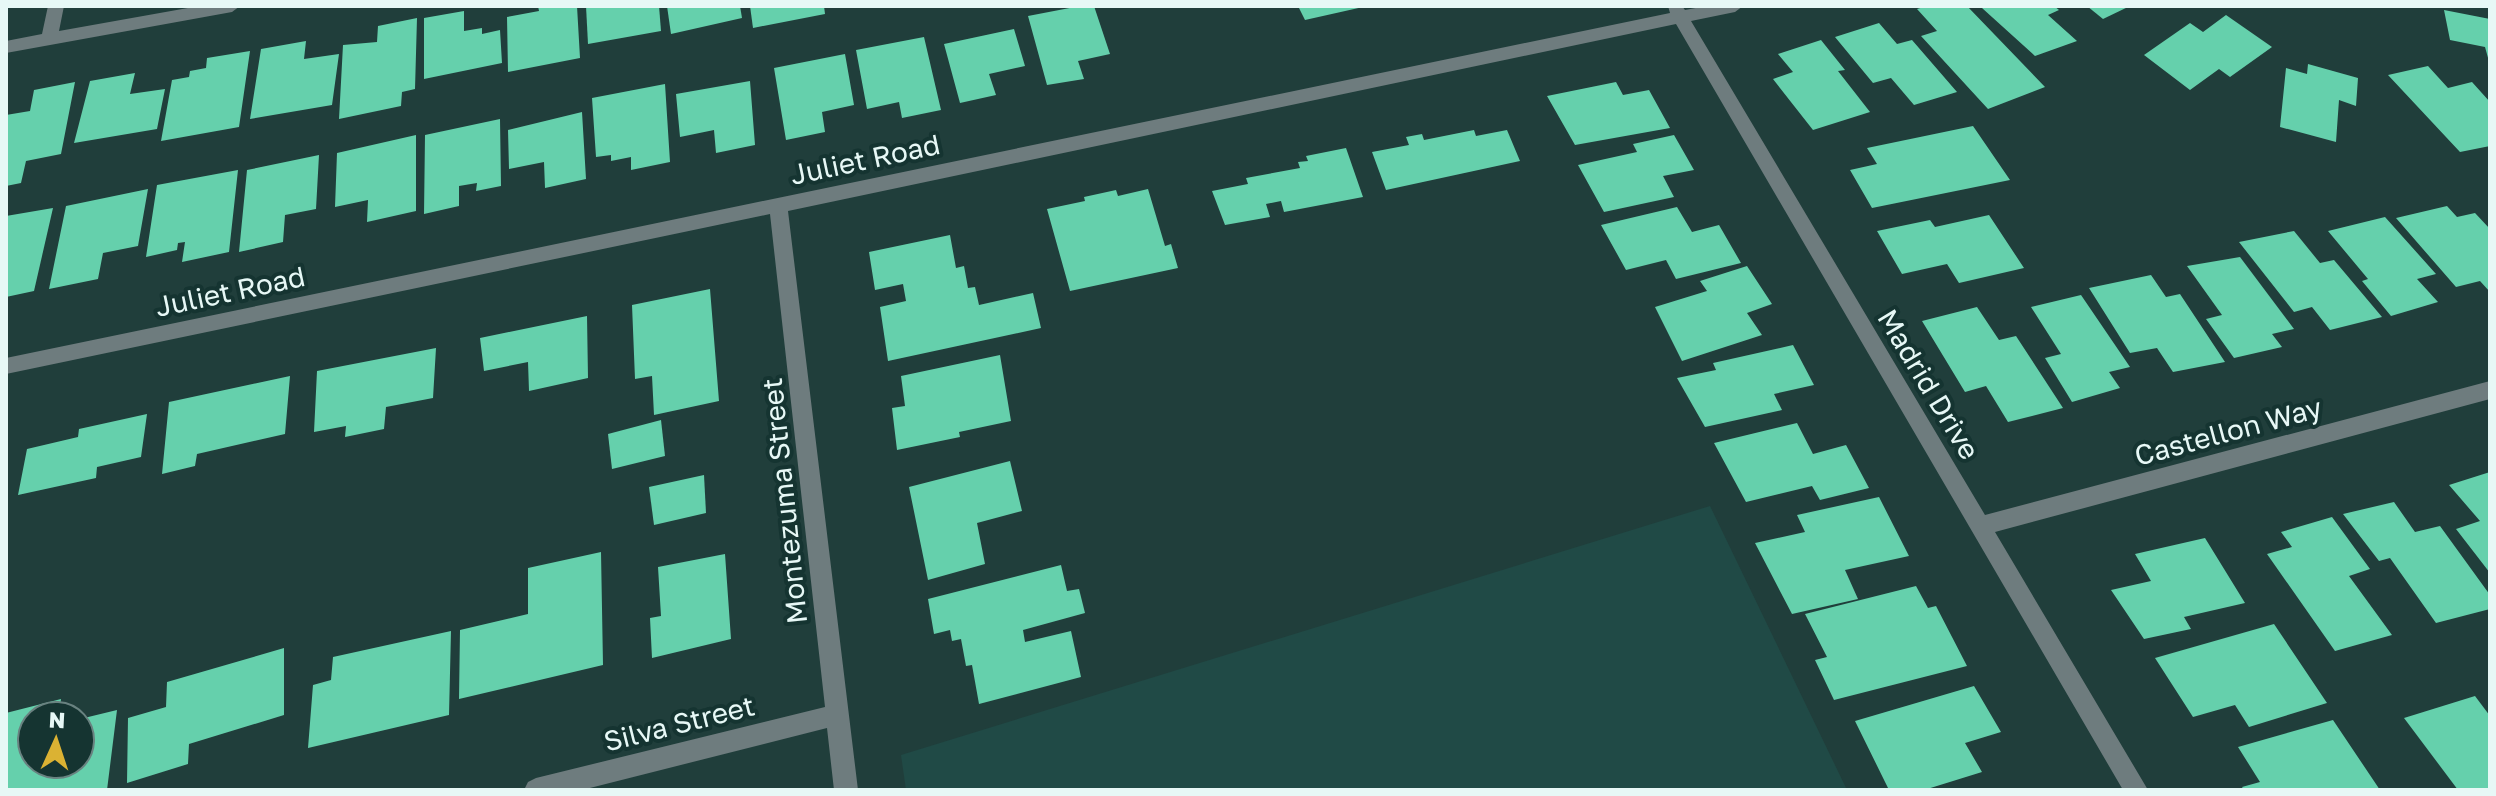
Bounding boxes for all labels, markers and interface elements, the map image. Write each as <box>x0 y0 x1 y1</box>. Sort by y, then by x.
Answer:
street label: Juliet Road <box>787 127 943 191</box>
street label: Juliet Road <box>152 259 308 323</box>
street label: Madrid Drive <box>1871 303 1987 465</box>
street label: Montezuma Street <box>755 376 813 626</box>
street label: Castellon Way <box>2131 390 2326 472</box>
street label: Silva Street <box>600 688 758 758</box>
north arrow <box>16 700 96 780</box>
text: N <box>48 706 66 733</box>

